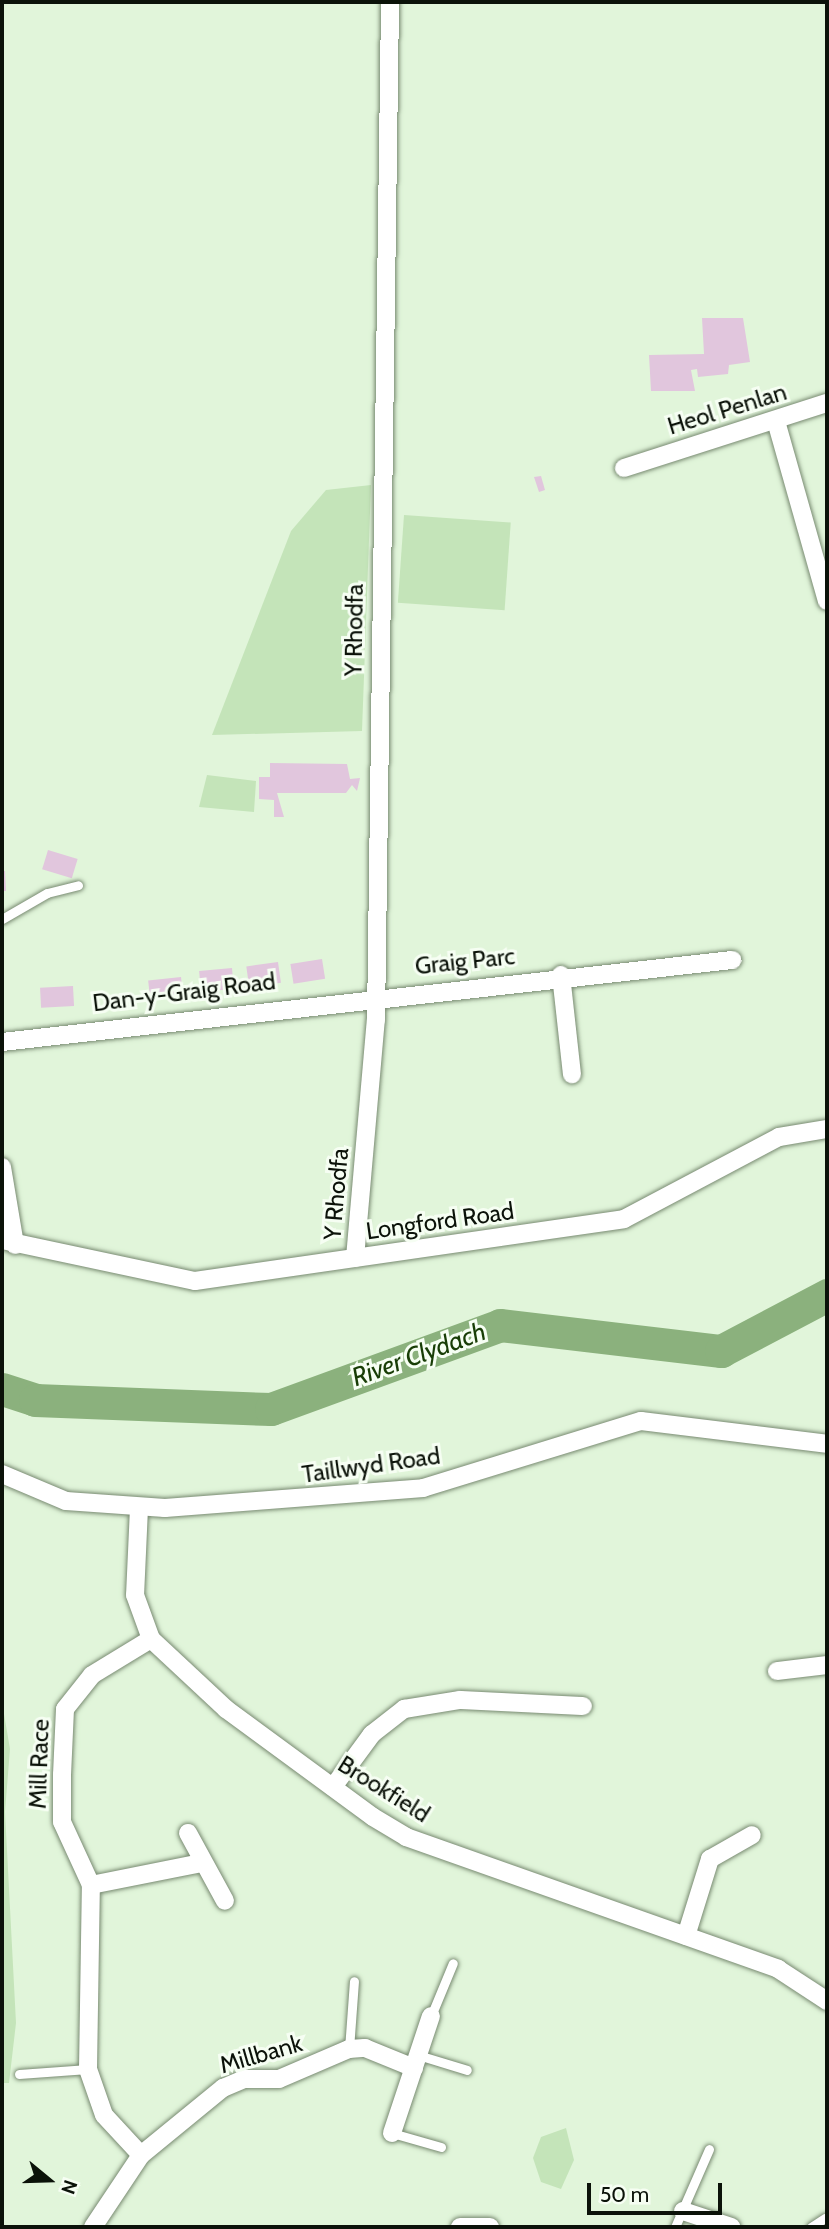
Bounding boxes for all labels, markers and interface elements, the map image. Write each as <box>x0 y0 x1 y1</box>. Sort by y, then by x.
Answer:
street label: Heol Penlan <box>664 377 790 441</box>
street label: Y Rhodfa <box>339 584 369 676</box>
street label: Graig Parc <box>414 941 516 981</box>
street label: Dan-y-Graig Road <box>91 966 277 1018</box>
street label: Y Rhodfa <box>318 1147 354 1241</box>
street label: Longford Road <box>364 1196 516 1246</box>
water label: River Clydach <box>348 1316 490 1394</box>
street label: Taillwyd Road <box>300 1441 442 1489</box>
street label: Mill Race <box>23 1719 55 1809</box>
street label: Brookfield <box>333 1750 435 1828</box>
street label: Millbank <box>216 2028 306 2080</box>
north arrow <box>14 2145 84 2215</box>
scale bar <box>591 2170 726 2214</box>
text: N <box>56 2177 82 2197</box>
text: 50 m <box>600 2182 649 2207</box>

